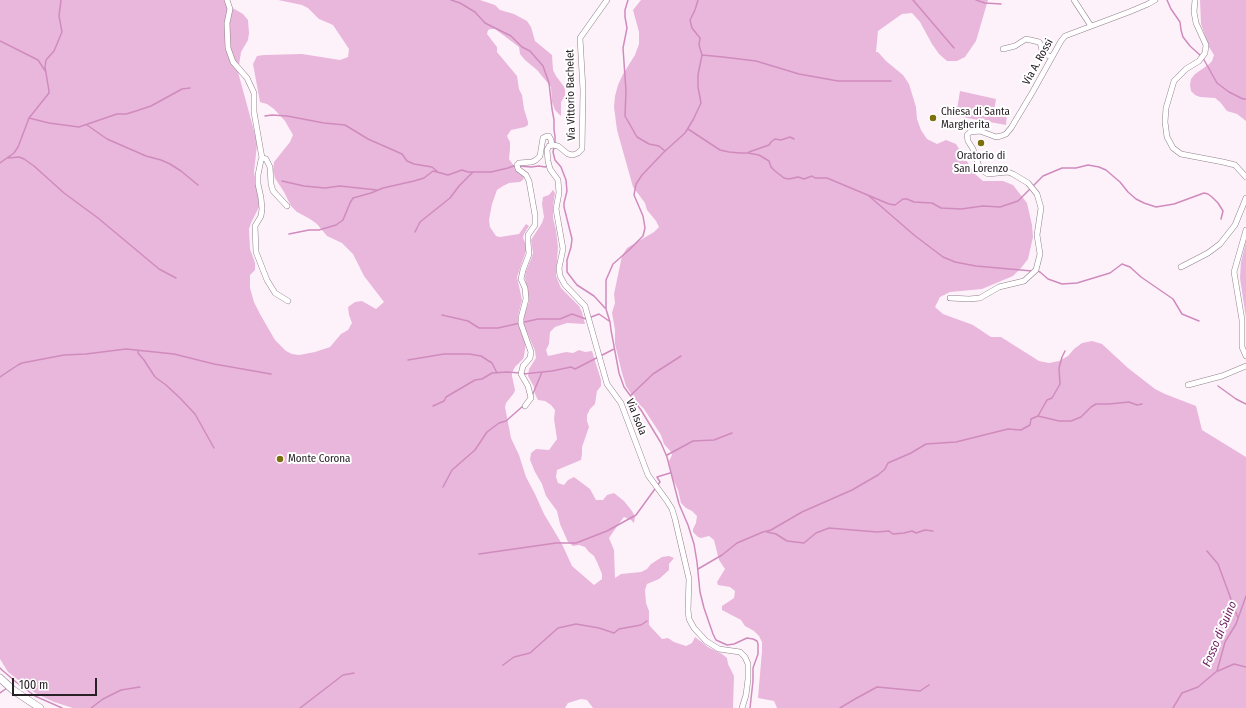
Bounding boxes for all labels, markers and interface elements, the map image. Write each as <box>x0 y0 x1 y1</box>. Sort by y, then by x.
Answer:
street label: Via A. Rossi <box>1020 37 1056 87</box>
street label: Via Vittorio Bachelet <box>564 49 578 141</box>
place label: Chiesa di Santa Margherita <box>941 105 1010 131</box>
marker: Chiesa di Santa Margherita <box>928 113 938 123</box>
marker: Oratorio di San Lorenzo <box>976 138 986 148</box>
place label: Oratorio di San Lorenzo <box>954 149 1008 175</box>
street label: Via Isola <box>623 397 649 437</box>
place label: Monte Corona <box>288 452 351 466</box>
marker: Monte Corona <box>275 454 285 464</box>
water label: Fosso di Suino <box>1200 599 1240 669</box>
scale bar <box>14 670 99 696</box>
text: 100 m <box>19 678 48 692</box>

